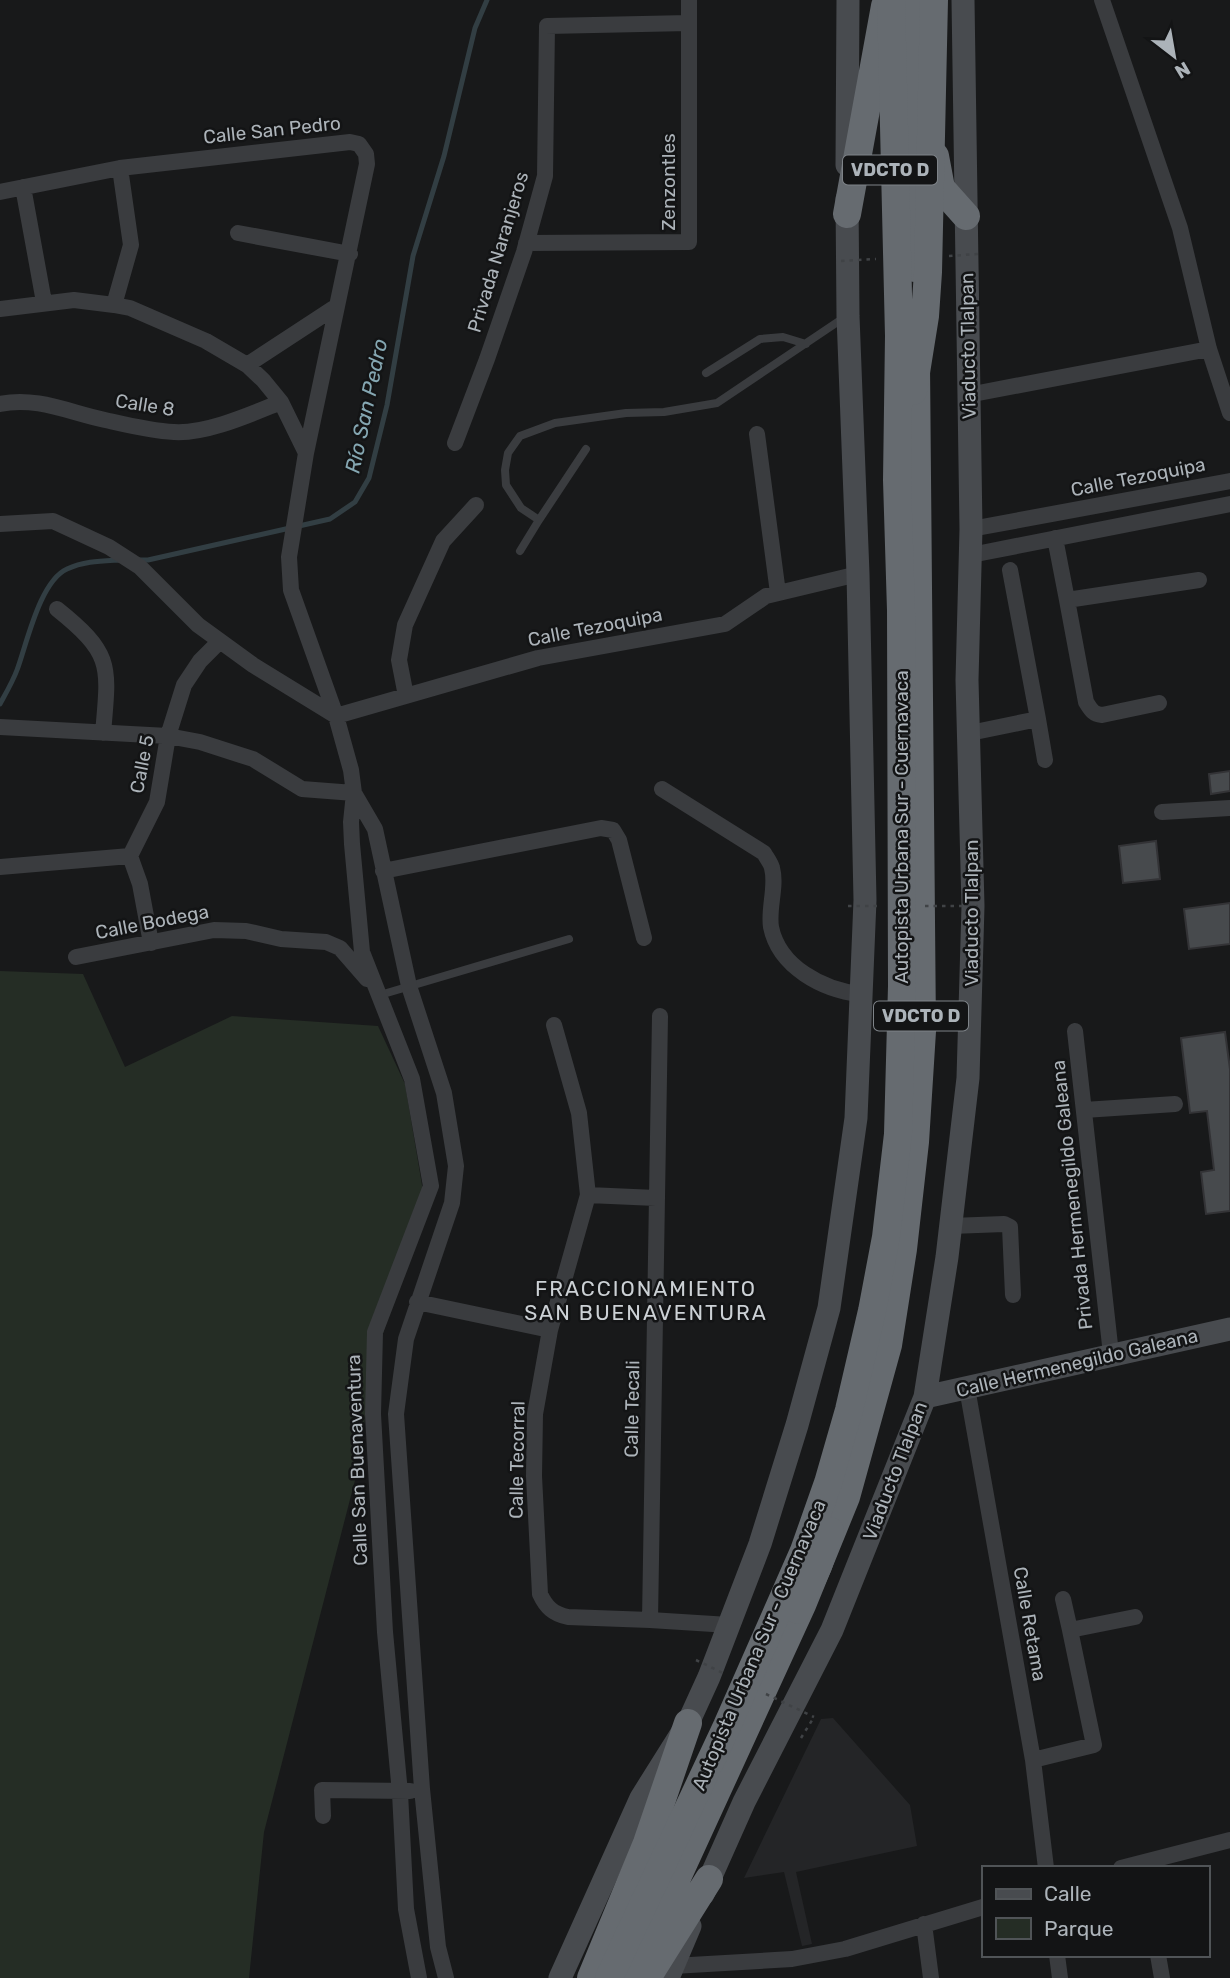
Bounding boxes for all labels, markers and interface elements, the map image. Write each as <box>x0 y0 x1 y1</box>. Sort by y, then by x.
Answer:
north arrow <box>1139 21 1209 91</box>
text: N <box>1171 57 1194 84</box>
street label: Calle San Pedro <box>202 111 342 149</box>
street label: Zenzontles <box>657 133 680 231</box>
road number: VDCTO D <box>843 155 937 184</box>
street label: Privada Naranjeros <box>463 169 533 335</box>
street label: Viaducto Tlalpan <box>955 272 981 420</box>
water label: Río San Pedro <box>340 336 392 476</box>
street label: Calle 8 <box>114 389 176 421</box>
street label: Calle Tezoquipa <box>1069 453 1207 501</box>
street label: Calle Tezoquipa <box>526 603 664 651</box>
street label: Autopista Urbana Sur - Cuernavaca <box>890 670 913 984</box>
street label: Calle 5 <box>125 733 159 795</box>
street label: Viaducto Tlalpan <box>960 840 983 986</box>
street label: Calle Bodega <box>93 900 211 944</box>
road number: VDCTO D <box>874 1001 968 1030</box>
street label: Privada Hermenegildo Galeana <box>1046 1059 1098 1331</box>
district label: FRACCIONAMIENTO SAN BUENAVENTURA <box>524 1276 768 1325</box>
street label: Calle Hermenegildo Galeana <box>954 1324 1200 1402</box>
street label: Calle San Buenaventura <box>342 1354 372 1566</box>
street label: Calle Tecali <box>620 1360 644 1458</box>
street label: Viaducto Tlalpan <box>858 1398 932 1544</box>
street label: Calle Tecorral <box>504 1401 530 1519</box>
street label: Autopista Urbana Sur - Cuernavaca <box>687 1496 831 1794</box>
street label: Calle Retama <box>1009 1565 1051 1683</box>
legend <box>982 1866 1209 1957</box>
text: Calle <box>1044 1881 1092 1906</box>
text: Parque <box>1044 1916 1114 1941</box>

